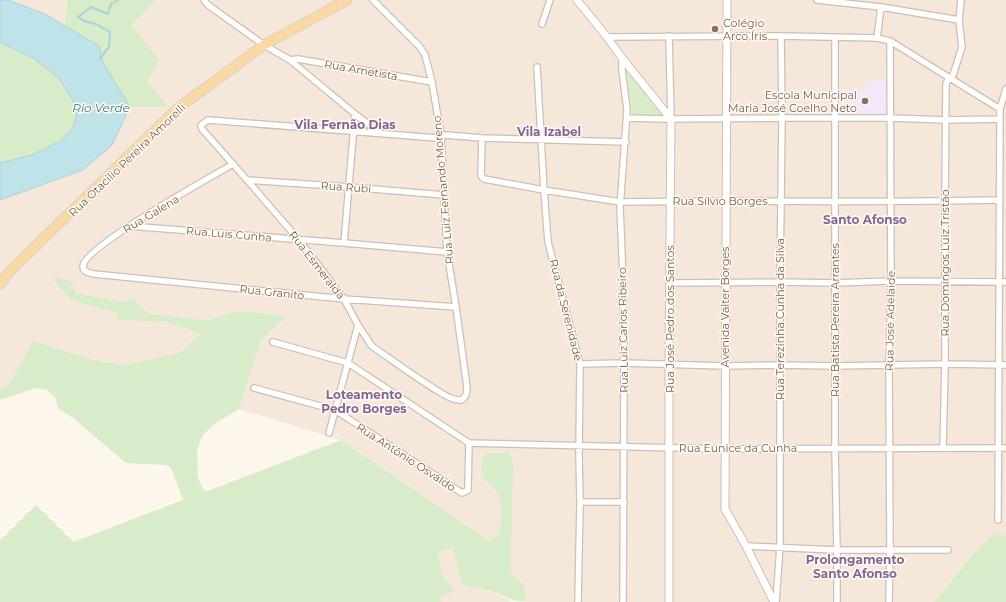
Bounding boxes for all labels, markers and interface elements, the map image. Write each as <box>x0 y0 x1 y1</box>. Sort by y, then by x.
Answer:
place label: Colégio Arco Íris <box>723 16 768 43</box>
marker: Colégio Arco Íris <box>710 24 720 34</box>
street label: Rua Ametista <box>323 57 399 83</box>
place label: Escola Municipal Maria José Coelho Neto <box>728 88 857 115</box>
marker: Escola Municipal Maria José Coelho Neto <box>860 96 870 106</box>
street label: Rua Otacilio Pereira Amorelli <box>66 100 188 220</box>
water label: Rio Verde <box>72 100 130 115</box>
street label: Rua Luiz Fernando Moreno <box>430 115 456 265</box>
district label: Vila Fernão Dias <box>293 117 396 132</box>
district label: Vila Izabel <box>516 124 581 139</box>
street label: Rua Rubi <box>320 178 372 196</box>
street label: Rua Domingos Luiz Tristão <box>938 189 952 337</box>
street label: Rua Galena <box>120 192 182 236</box>
street label: Rua Sílvio Borges <box>672 194 768 208</box>
district label: Santo Afonso <box>823 212 907 227</box>
street label: Rua Luís Cunha <box>186 223 272 245</box>
street label: Rua Esmeralda <box>286 228 348 302</box>
street label: Rua Terezinha Cunha da Silva <box>773 238 787 400</box>
street label: Rua Batista Pereira Arrantes <box>828 242 842 397</box>
street label: Rua José Pedro dos Santos <box>663 244 677 393</box>
street label: Avenida Valter Borges <box>718 246 732 367</box>
street label: Rua da Serenidade <box>547 258 585 363</box>
street label: Rua Luiz Carlos Ribeiro <box>615 267 631 393</box>
street label: Rua José Adelaide <box>882 270 898 371</box>
street label: Rua Granito <box>239 282 305 302</box>
district label: Loteamento Pedro Borges <box>321 387 407 416</box>
street label: Rua Antônio Osvaldo <box>354 420 458 494</box>
street label: Rua Eunice da Cunha <box>679 441 797 455</box>
district label: Prolongamento Santo Afonso <box>806 552 904 581</box>

